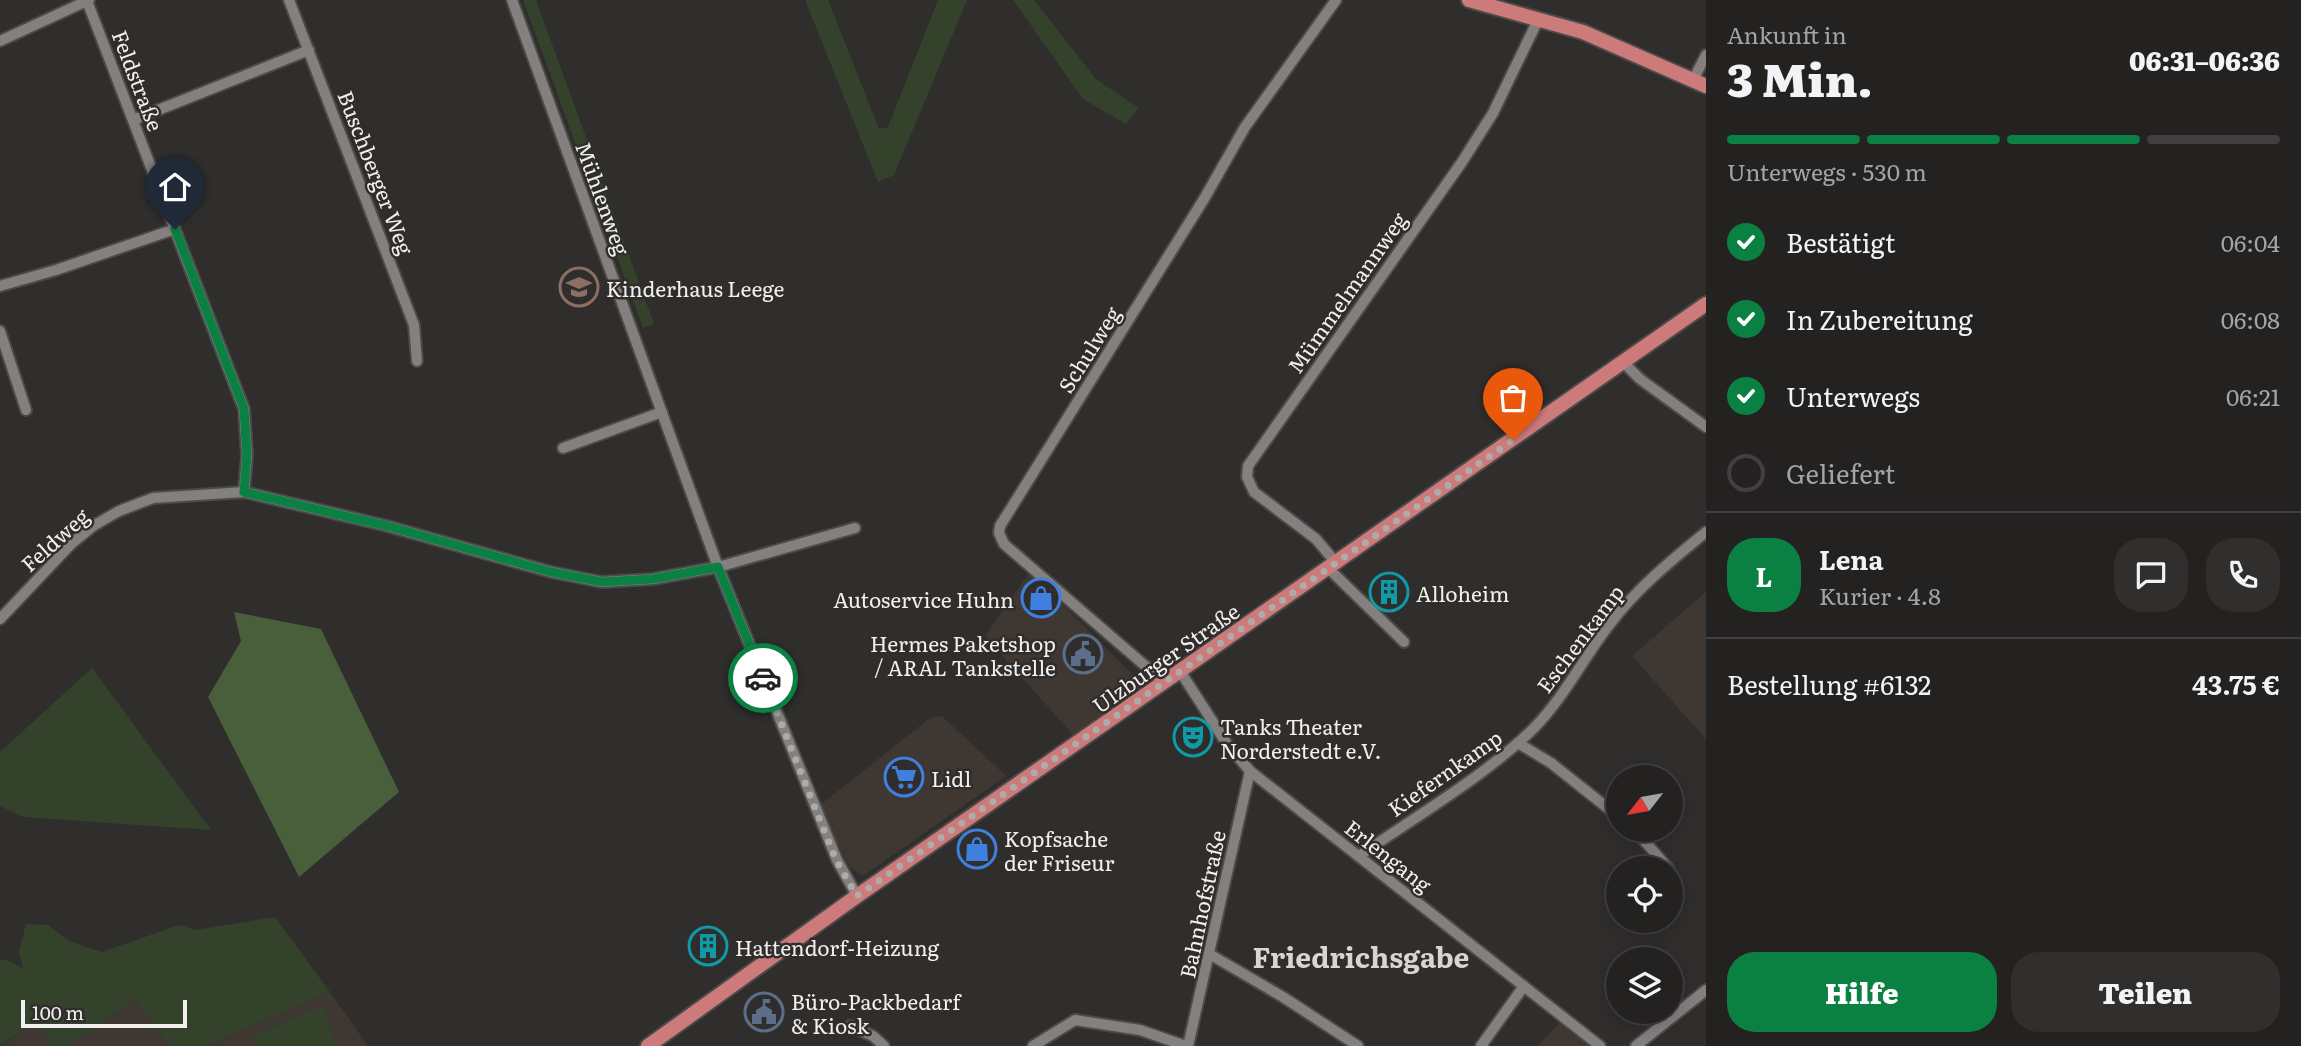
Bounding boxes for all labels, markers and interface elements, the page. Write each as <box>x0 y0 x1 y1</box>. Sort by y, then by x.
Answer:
text: Ankunft in <box>1727 17 1847 51</box>
street label: Feldstraße <box>106 25 173 135</box>
text: 06:31–06:36 <box>2129 40 2280 79</box>
text: 3 Min. <box>1727 43 1873 111</box>
street label: Buschberger Weg <box>331 85 423 259</box>
street label: Mühlenweg <box>569 137 639 259</box>
text: Unterwegs · 530 m <box>1727 154 1927 188</box>
pin <box>145 157 205 229</box>
icon: home <box>156 168 194 206</box>
street label: Mümmelmannweg <box>1279 205 1413 379</box>
text: Bestätigt <box>1786 222 1895 261</box>
icon: check <box>1727 223 1765 261</box>
text: 06:04 <box>2221 225 2280 259</box>
school or university icon: Kinderhaus Leege <box>558 266 600 308</box>
place label: Kinderhaus Leege <box>606 272 785 303</box>
text: In Zubereitung <box>1786 299 1973 338</box>
street label: Schulweg <box>1049 300 1127 398</box>
icon: check <box>1727 300 1765 338</box>
text: 06:08 <box>2221 302 2280 336</box>
pin <box>1483 368 1543 440</box>
text: Unterwegs <box>1786 376 1920 415</box>
icon: check <box>1727 377 1765 415</box>
icon: bag <box>1494 379 1532 417</box>
text: 06:21 <box>2226 379 2280 413</box>
text: Geliefert <box>1786 453 1895 492</box>
street label: Feldweg <box>13 500 95 578</box>
button: chat <box>2114 538 2188 612</box>
button: phone <box>2206 538 2280 612</box>
text: Lena <box>1819 539 1883 578</box>
text: L <box>1756 556 1772 595</box>
building icon: Alloheim <box>1368 571 1410 613</box>
shop icon: Autoservice Huhn <box>1020 577 1062 619</box>
place label: Alloheim <box>1416 577 1509 608</box>
street label: Eschenkamp <box>1528 577 1630 699</box>
text: Kurier · 4.8 <box>1819 578 1941 612</box>
place label: Autoservice Huhn <box>833 583 1014 614</box>
street label: Ulzburger Straße <box>1085 595 1245 719</box>
place label: Hermes Paketshop / ARAL Tankstelle <box>870 627 1056 682</box>
public building icon: Hermes Paketshop / ARAL Tankstelle <box>1062 633 1104 675</box>
courier <box>728 643 798 713</box>
icon: car <box>744 659 782 697</box>
text: Bestellung #6132 <box>1727 664 1931 703</box>
text: 43.75 € <box>2192 664 2280 703</box>
place label: Tanks Theater Norderstedt e.V. <box>1220 710 1381 765</box>
theatre icon: Tanks Theater Norderstedt e.V. <box>1172 716 1214 758</box>
street label: Kiefernkamp <box>1381 721 1507 823</box>
supermarket icon: Lidl <box>883 756 925 798</box>
place label: Lidl <box>931 762 971 793</box>
north arrow <box>1606 765 1684 842</box>
map controls <box>1606 765 1683 1024</box>
street label: Erlengang <box>1339 811 1439 899</box>
place label: Kopfsache der Friseur <box>1004 822 1114 877</box>
street label: Bahnhofstraße <box>1170 827 1232 981</box>
shop icon: Kopfsache der Friseur <box>956 828 998 870</box>
button: locate <box>1606 856 1683 933</box>
building icon: Hattendorf-Heizung <box>687 925 729 967</box>
place label: Hattendorf-Heizung <box>735 931 940 962</box>
district label: Friedrichsgabe <box>1253 935 1470 977</box>
button: layers <box>1606 947 1683 1024</box>
button: Hilfe <box>1727 952 1997 1032</box>
button: Teilen <box>2011 952 2280 1032</box>
place label: Büro-Packbedarf & Kiosk <box>791 985 962 1040</box>
public building icon: Büro-Packbedarf & Kiosk <box>743 991 785 1033</box>
scale bar <box>21 997 187 1029</box>
text: 100 m <box>32 998 84 1026</box>

